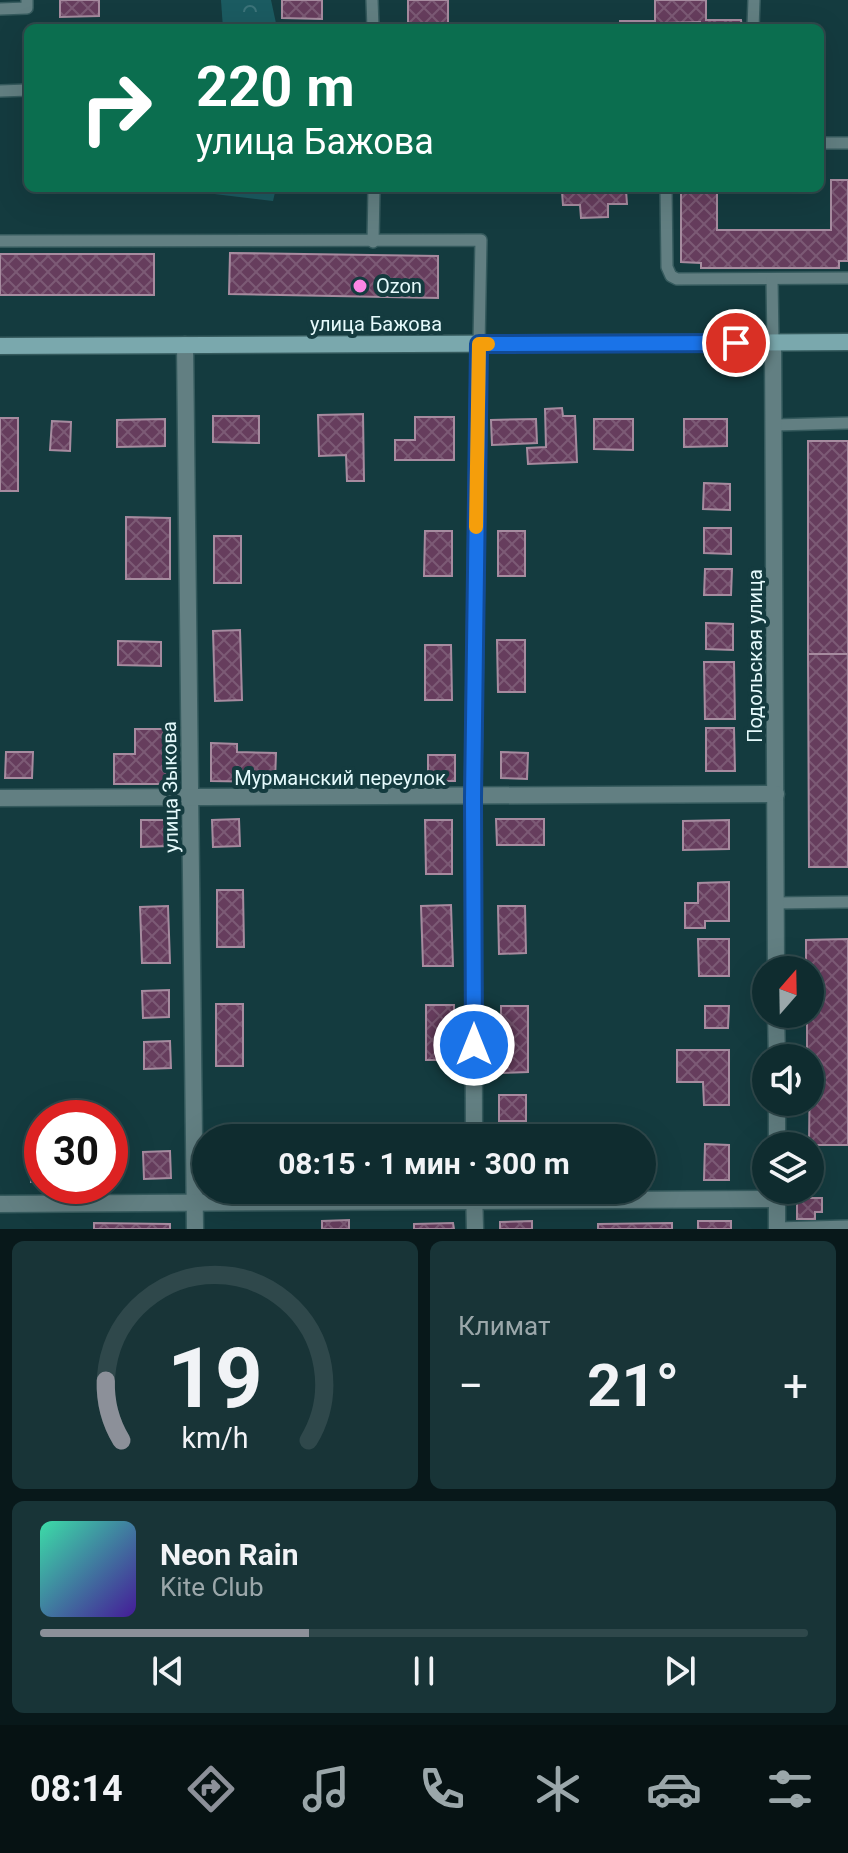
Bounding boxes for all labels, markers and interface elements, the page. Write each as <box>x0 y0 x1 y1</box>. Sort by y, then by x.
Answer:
text: 220 m <box>196 54 355 120</box>
icon: right <box>64 56 168 160</box>
text: улица Бажова <box>196 121 434 163</box>
place label: Ozon <box>376 274 422 298</box>
marker: Ozon <box>351 277 369 295</box>
pin <box>702 309 770 377</box>
street label: улица Бажова <box>310 312 442 336</box>
icon: arrive <box>714 321 758 365</box>
street label: Подольская улица <box>743 569 767 743</box>
street label: улица Зыкова <box>157 721 183 853</box>
street label: Мурманский переулок <box>234 766 446 790</box>
north arrow <box>752 956 824 1028</box>
map controls <box>752 956 824 1204</box>
position arrow <box>432 1003 516 1087</box>
button: sound <box>752 1044 824 1116</box>
speed limit sign: 30 <box>24 1100 128 1204</box>
button: layers <box>752 1132 824 1204</box>
text: 08:15 · 1 мин · 300 m <box>278 1146 570 1181</box>
text: Климат <box>458 1311 550 1341</box>
text: 19 <box>167 1330 263 1427</box>
text: 21° <box>587 1350 679 1421</box>
text: − <box>458 1360 483 1412</box>
text: + <box>783 1360 808 1412</box>
text: km/h <box>181 1421 249 1455</box>
text: Neon Rain <box>160 1537 299 1572</box>
text: Kite Club <box>160 1572 264 1602</box>
icon: previous <box>146 1649 190 1693</box>
icon: pause <box>402 1649 446 1693</box>
icon: next <box>658 1649 702 1693</box>
icon: directions <box>183 1761 239 1817</box>
icon: music <box>298 1761 354 1817</box>
icon: phone <box>414 1761 470 1817</box>
icon: climate <box>530 1761 586 1817</box>
icon: car <box>646 1761 702 1817</box>
icon: filters <box>762 1761 818 1817</box>
text: 08:14 <box>30 1768 123 1810</box>

